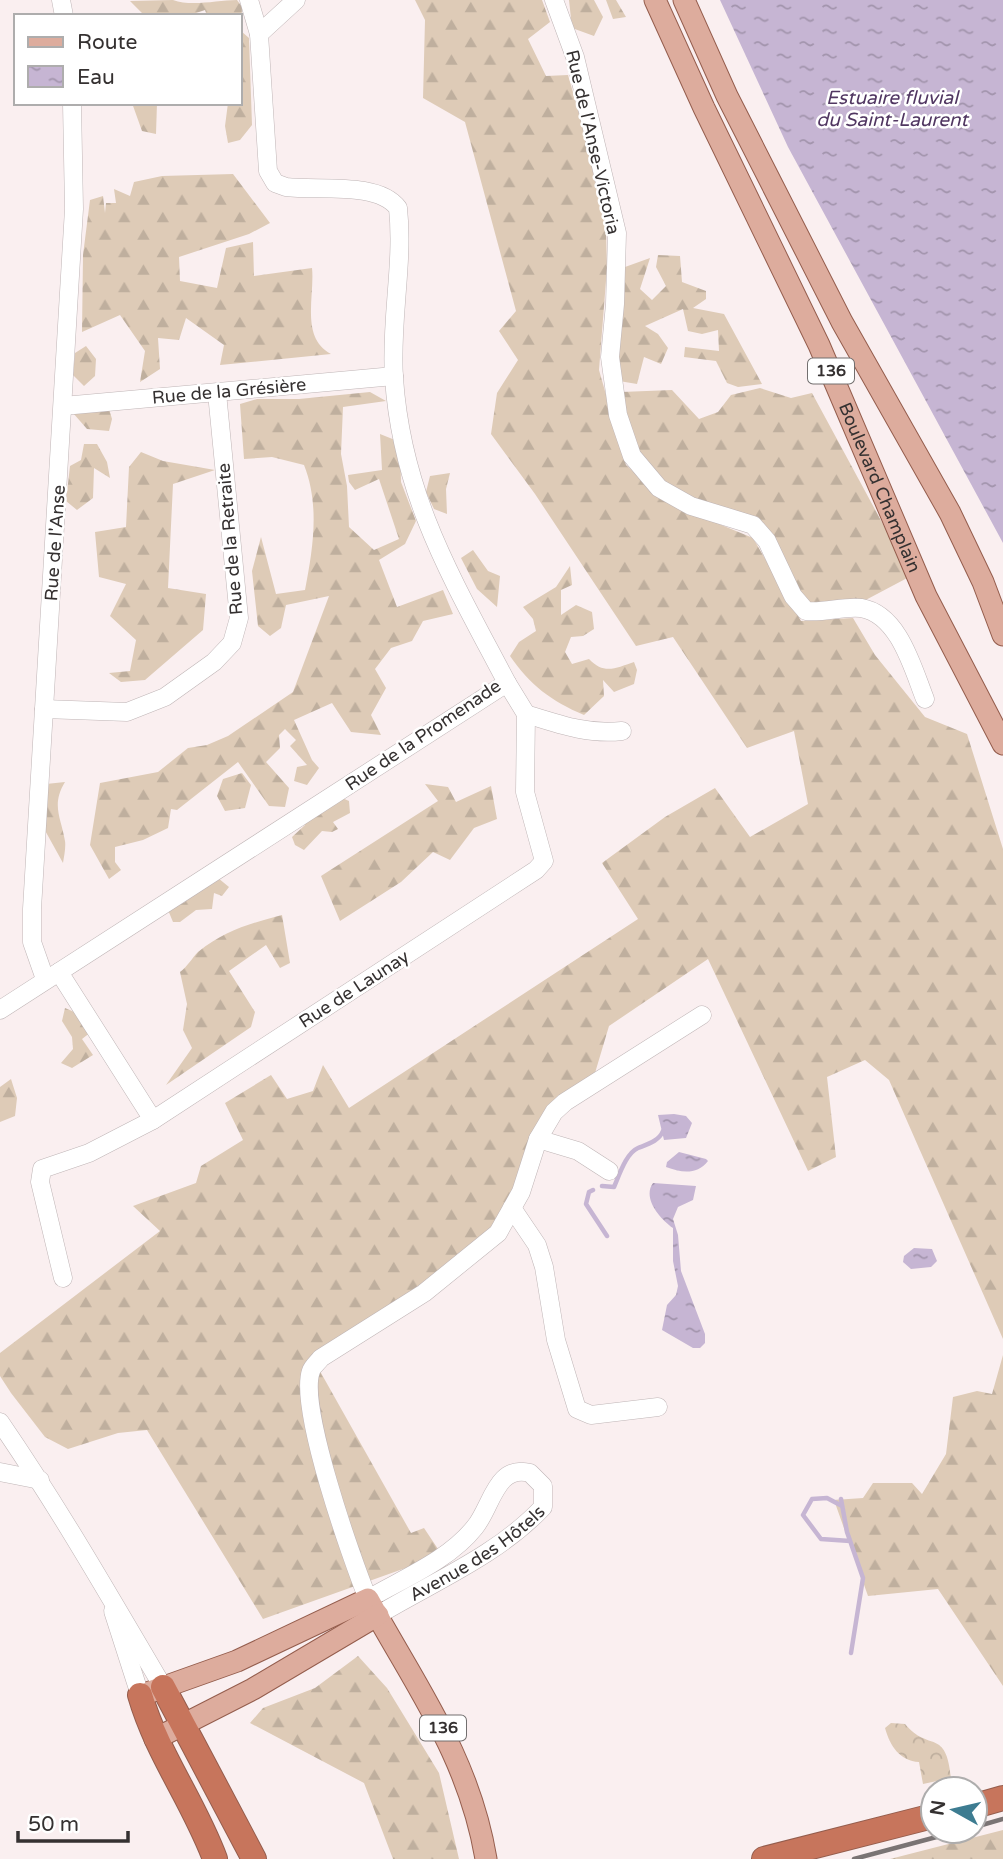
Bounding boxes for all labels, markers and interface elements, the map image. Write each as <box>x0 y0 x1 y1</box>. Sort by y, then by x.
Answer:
legend <box>14 14 242 105</box>
text: Route <box>77 30 137 55</box>
street label: Rue de l'Anse-Victoria <box>561 48 625 236</box>
text: Eau <box>77 65 115 90</box>
water label: Estuaire fluvial du Saint-Laurent <box>816 87 970 131</box>
road number: 136 <box>808 358 854 384</box>
street label: Rue de la Grésière <box>151 373 307 409</box>
street label: Boulevard Champlain <box>834 399 926 576</box>
street label: Rue de la Retraite <box>212 462 248 616</box>
street label: Rue de l'Anse <box>40 484 70 602</box>
street label: Rue de la Promenade <box>341 675 505 795</box>
street label: Rue de Launay <box>295 945 413 1033</box>
street label: Avenue des Hôtels <box>406 1501 550 1606</box>
road number: 136 <box>420 1716 466 1740</box>
north arrow <box>919 1775 989 1845</box>
text: N <box>926 1799 950 1817</box>
scale bar <box>18 1800 128 1844</box>
text: 50 m <box>28 1812 79 1837</box>

